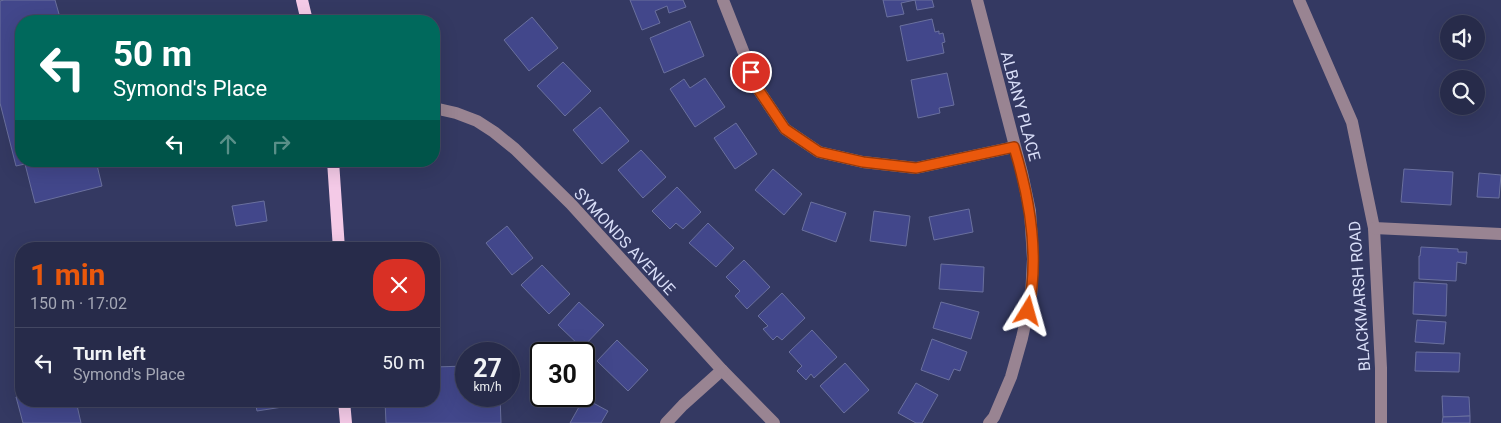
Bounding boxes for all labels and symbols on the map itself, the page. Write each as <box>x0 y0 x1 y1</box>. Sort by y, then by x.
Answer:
street label: ALBANY PLACE <box>997 49 1044 163</box>
pin <box>730 51 772 93</box>
street label: SYMONDS AVENUE <box>570 184 679 299</box>
street label: BLACKMARSH ROAD <box>1345 220 1374 372</box>
position arrow <box>1001 284 1053 336</box>
speed limit sign: 30 <box>530 342 595 407</box>

